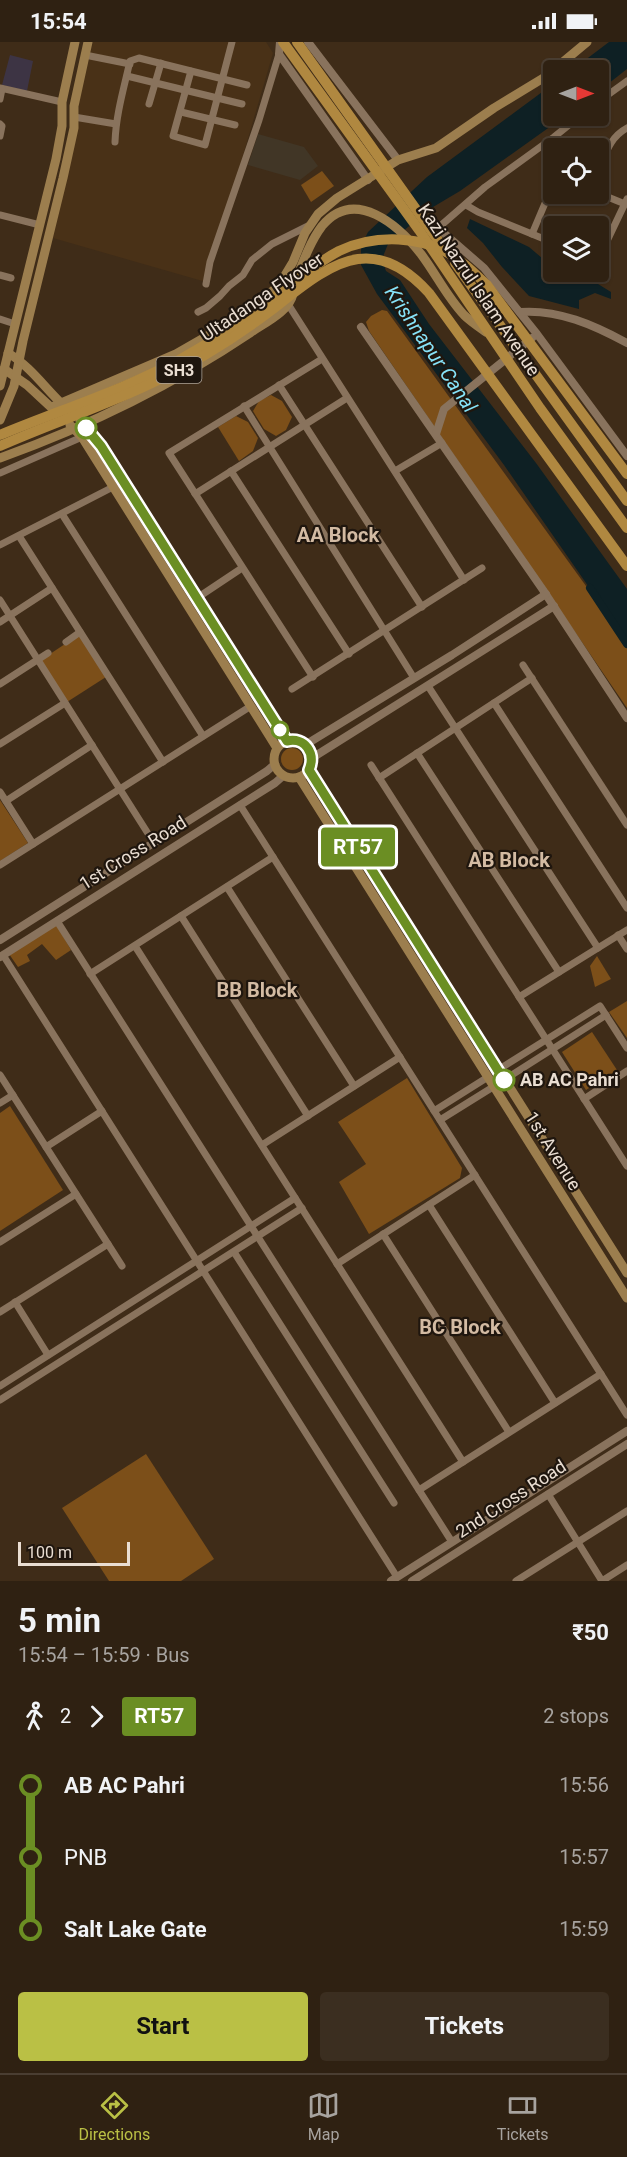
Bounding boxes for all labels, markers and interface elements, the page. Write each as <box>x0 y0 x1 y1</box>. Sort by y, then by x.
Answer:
text: 15:54 <box>30 9 87 34</box>
north arrow <box>543 60 609 126</box>
map controls <box>543 60 609 282</box>
button: locate <box>543 138 609 204</box>
street label: Kazi Nazrul Islam Avenue <box>414 200 545 380</box>
button: layers <box>543 216 609 282</box>
street label: Ultadanga Flyover <box>197 248 327 345</box>
water label: Krishnapur Canal <box>380 281 482 417</box>
road number: SH3 <box>156 357 201 383</box>
unlabelled marker <box>75 417 97 439</box>
district label: AA Block <box>297 523 379 547</box>
unlabelled marker <box>271 721 289 739</box>
street label: 1st Cross Road <box>75 811 190 894</box>
line badge: RT57 <box>316 828 400 866</box>
text: RT57 <box>333 835 383 859</box>
district label: AB Block <box>468 848 550 872</box>
district label: BB Block <box>217 978 298 1002</box>
marker: AB AC Pahri <box>493 1069 515 1091</box>
place label: AB AC Pahri <box>520 1069 619 1090</box>
street label: 1st Avenue <box>521 1108 586 1194</box>
district label: BC Block <box>419 1315 501 1339</box>
street label: 2nd Cross Road <box>452 1455 570 1542</box>
scale bar <box>18 1539 130 1566</box>
text: 100 m <box>27 1543 72 1562</box>
text: 5 min <box>18 1601 101 1640</box>
text: ₹50 <box>572 1620 609 1645</box>
text: 15:54 – 15:59 · Bus <box>18 1643 190 1667</box>
icon: walk <box>18 1700 51 1733</box>
icon: forward <box>80 1700 113 1733</box>
text: 2 <box>60 1704 71 1728</box>
text: RT57 <box>134 1704 184 1728</box>
text: 2 stops <box>543 1704 609 1728</box>
text: AB AC Pahri <box>64 1773 185 1798</box>
text: 15:56 <box>559 1773 609 1797</box>
text: PNB <box>64 1845 107 1870</box>
text: 15:57 <box>559 1845 609 1869</box>
text: Salt Lake Gate <box>64 1917 207 1942</box>
text: 15:59 <box>559 1917 609 1941</box>
button: Start <box>18 1992 308 2061</box>
button: Tickets <box>320 1992 609 2061</box>
tab: Directions <box>78 2089 150 2144</box>
tab: Map <box>307 2089 340 2144</box>
tab: Tickets <box>497 2089 549 2144</box>

